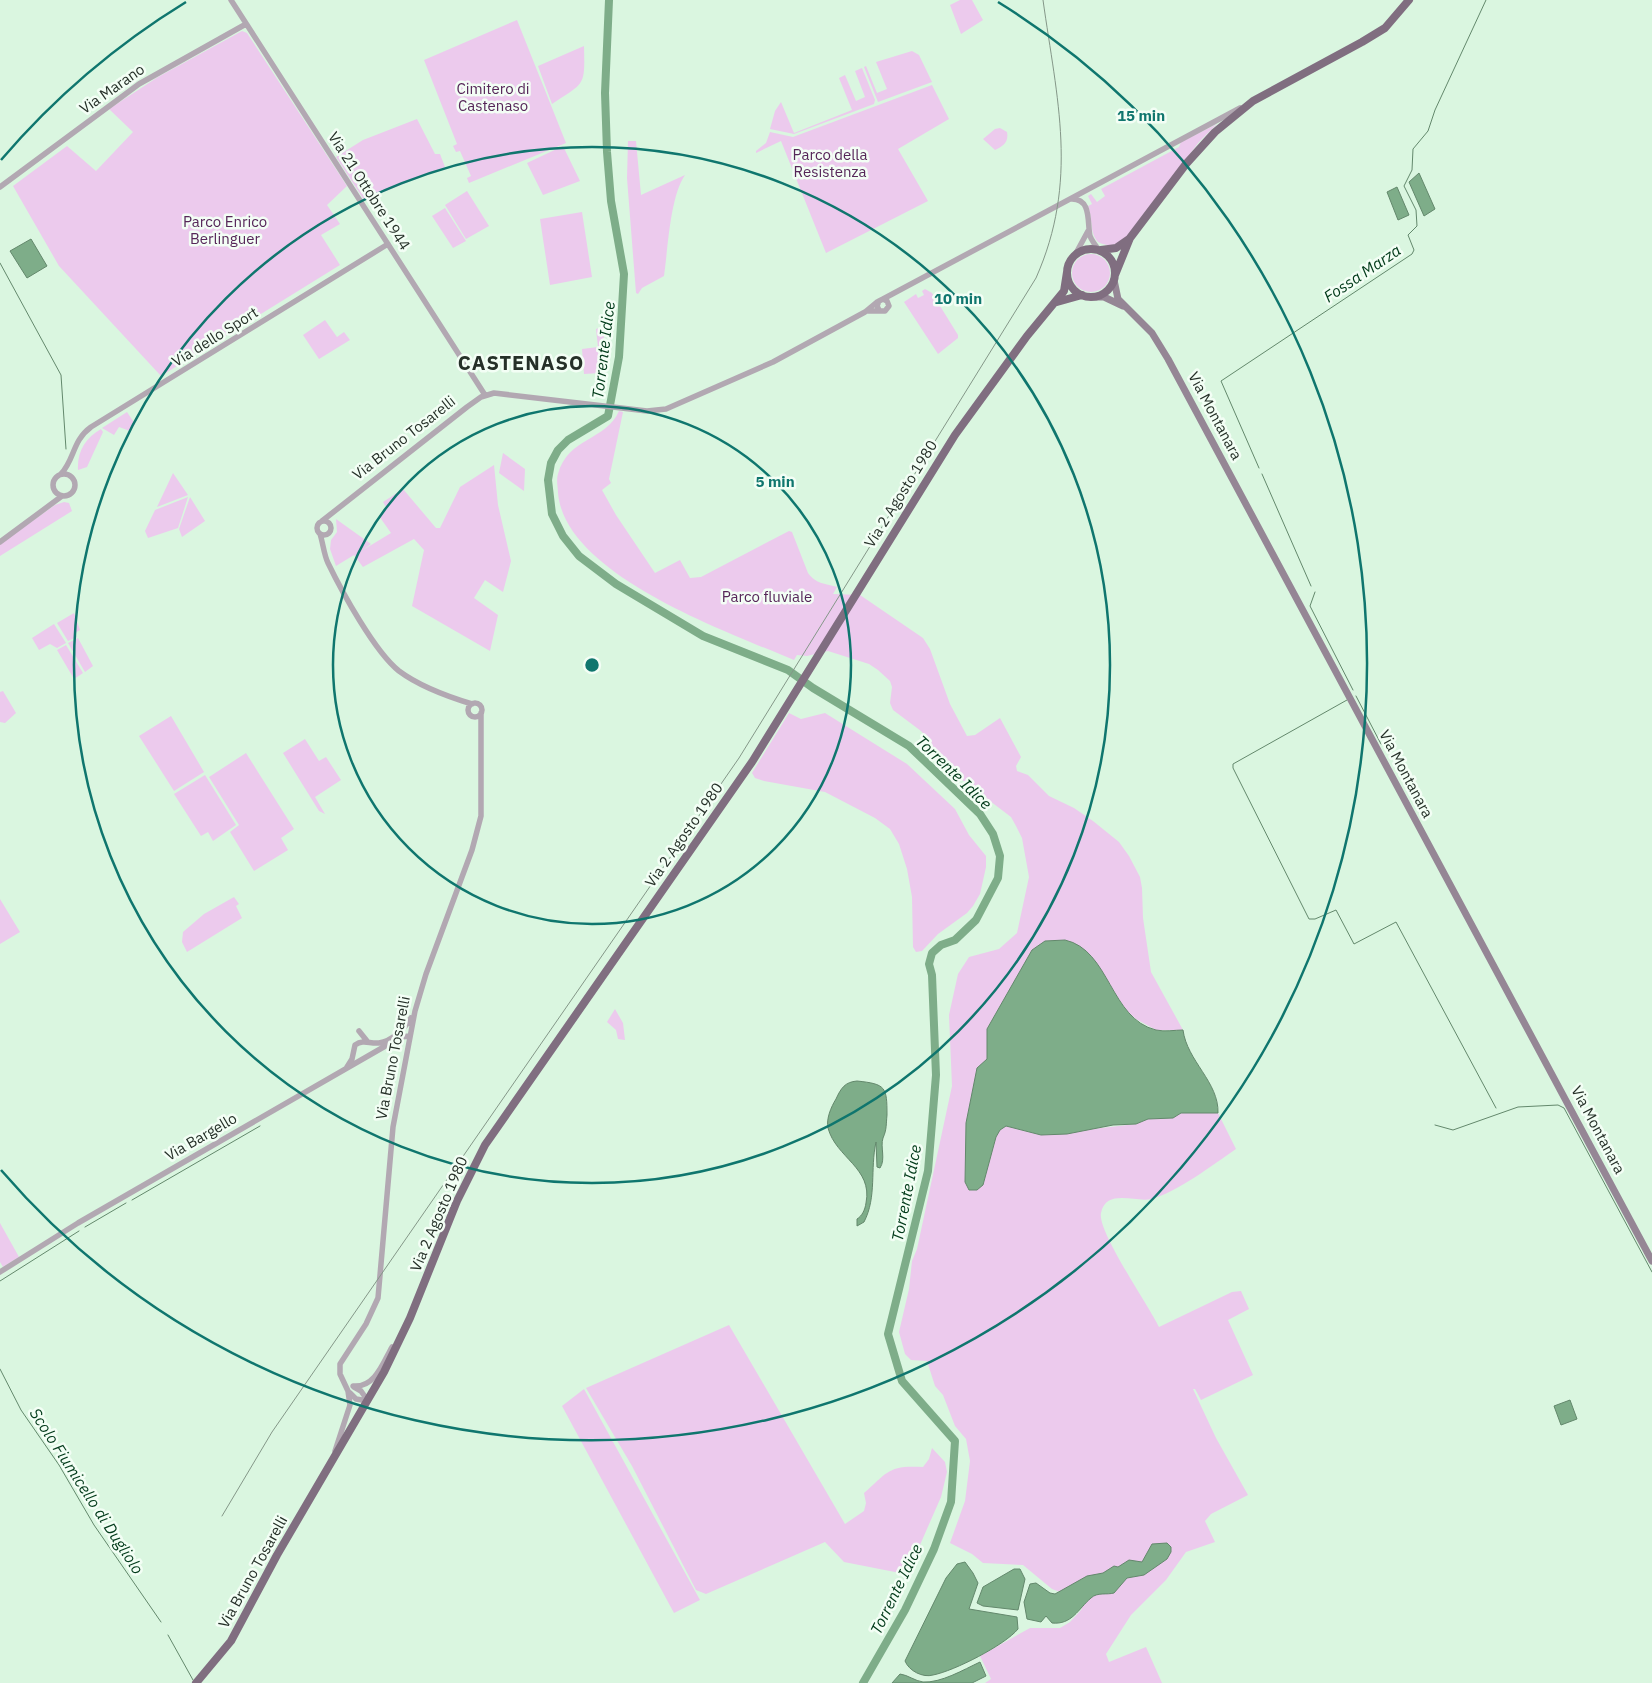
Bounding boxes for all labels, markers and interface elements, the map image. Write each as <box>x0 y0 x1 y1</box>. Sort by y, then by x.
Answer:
street label: Via Marano <box>76 59 148 118</box>
park label: Cimitero di Castenaso <box>456 79 530 115</box>
text: 15 min <box>1117 106 1165 125</box>
street label: Via 21 Ottobre 1944 <box>324 128 415 253</box>
park label: Parco della Resistenza <box>793 145 867 181</box>
park label: Parco Enrico Berlinguer <box>183 212 267 248</box>
water label: Fossa Marza <box>1319 240 1405 306</box>
text: 10 min <box>934 289 982 308</box>
water label: Torrente Idice <box>587 300 619 400</box>
street label: Via dello Sport <box>168 303 261 371</box>
district label: CASTENASO <box>458 349 584 376</box>
street label: Via Montanara <box>1184 369 1247 463</box>
street label: Via Bruno Tosarelli <box>348 391 459 484</box>
street label: Via 2 Agosto 1980 <box>860 436 941 551</box>
text: 5 min <box>755 472 795 491</box>
park label: Parco fluviale <box>722 587 812 606</box>
centre of rings <box>583 656 601 674</box>
street label: Via Montanara <box>1375 727 1438 821</box>
water label: Torrente Idice <box>912 731 996 813</box>
street label: Via 2 Agosto 1980 <box>640 779 727 891</box>
street label: Via Bruno Tosarelli <box>371 994 414 1121</box>
street label: Via Montanara <box>1567 1083 1630 1177</box>
street label: Via Bargello <box>161 1108 240 1165</box>
water label: Torrente Idice <box>887 1143 925 1243</box>
street label: Via 2 Agosto 1980 <box>406 1153 471 1274</box>
water label: Scolo Fiumicello di Dugliolo <box>26 1404 148 1578</box>
street label: Via Bruno Tosarelli <box>214 1512 291 1631</box>
water label: Torrente Idice <box>866 1541 926 1637</box>

